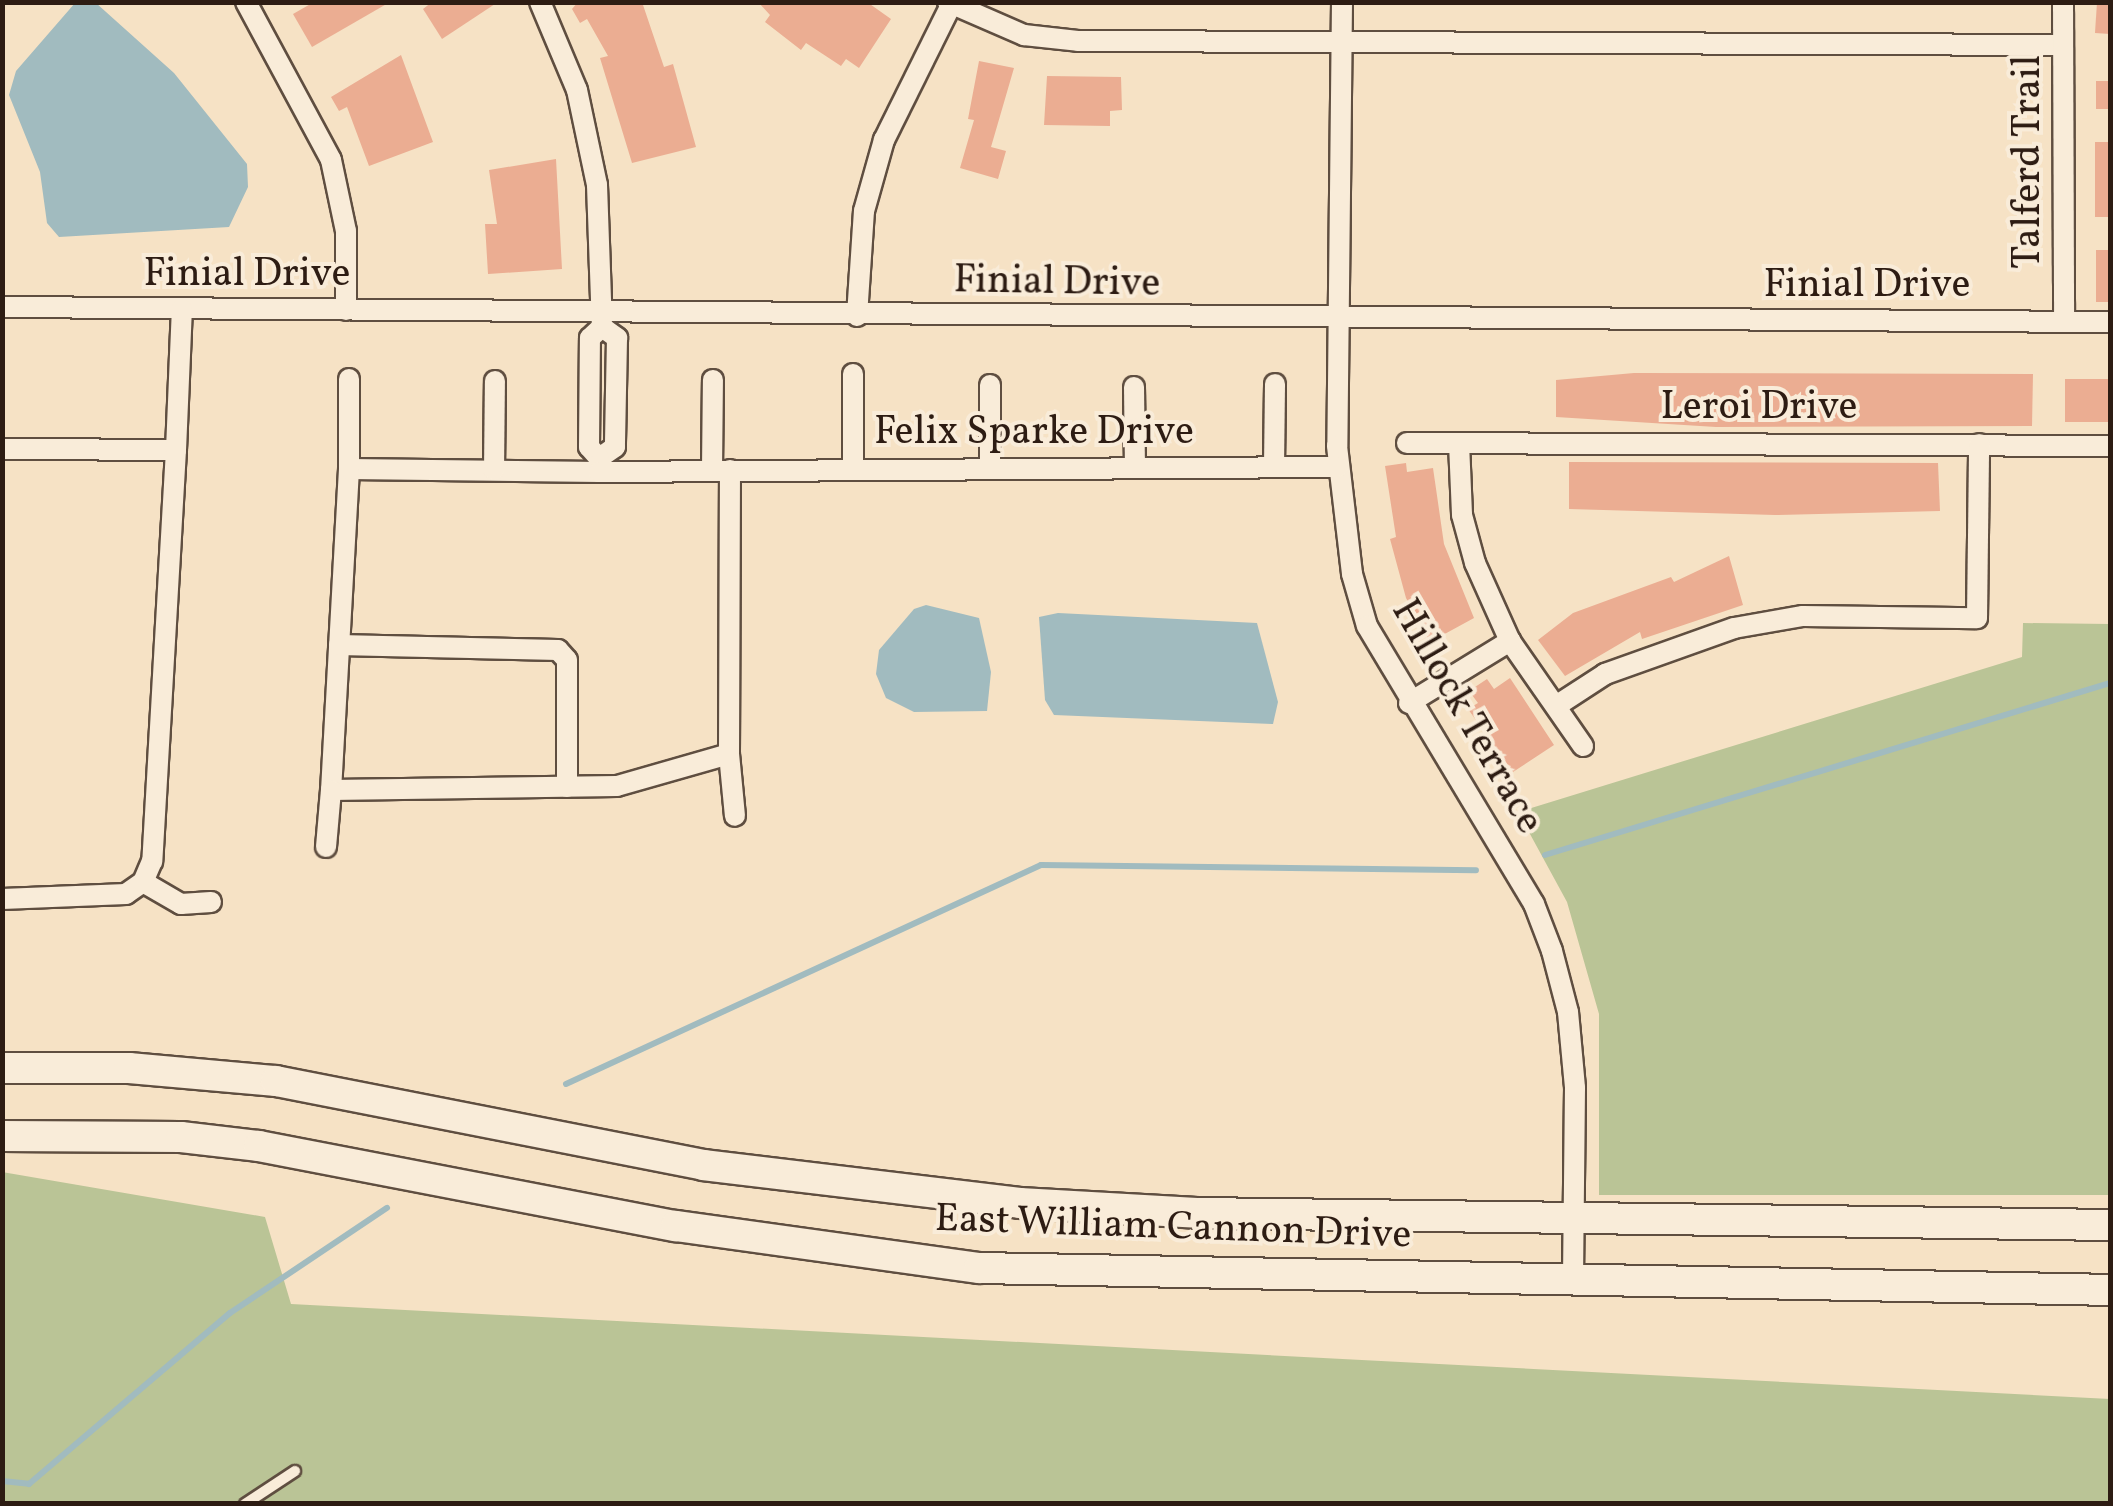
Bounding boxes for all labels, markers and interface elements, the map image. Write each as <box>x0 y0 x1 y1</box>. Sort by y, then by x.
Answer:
street label: Talferd Trail <box>2005 54 2053 270</box>
street label: Finial Drive <box>144 251 350 299</box>
street label: Finial Drive <box>953 257 1161 309</box>
street label: Finial Drive <box>1764 262 1970 310</box>
street label: Leroi Drive <box>1660 384 1858 432</box>
street label: Felix Sparke Drive <box>874 409 1194 457</box>
street label: Hillock Terrace <box>1379 591 1553 843</box>
street label: East William Cannon Drive <box>933 1196 1413 1260</box>

